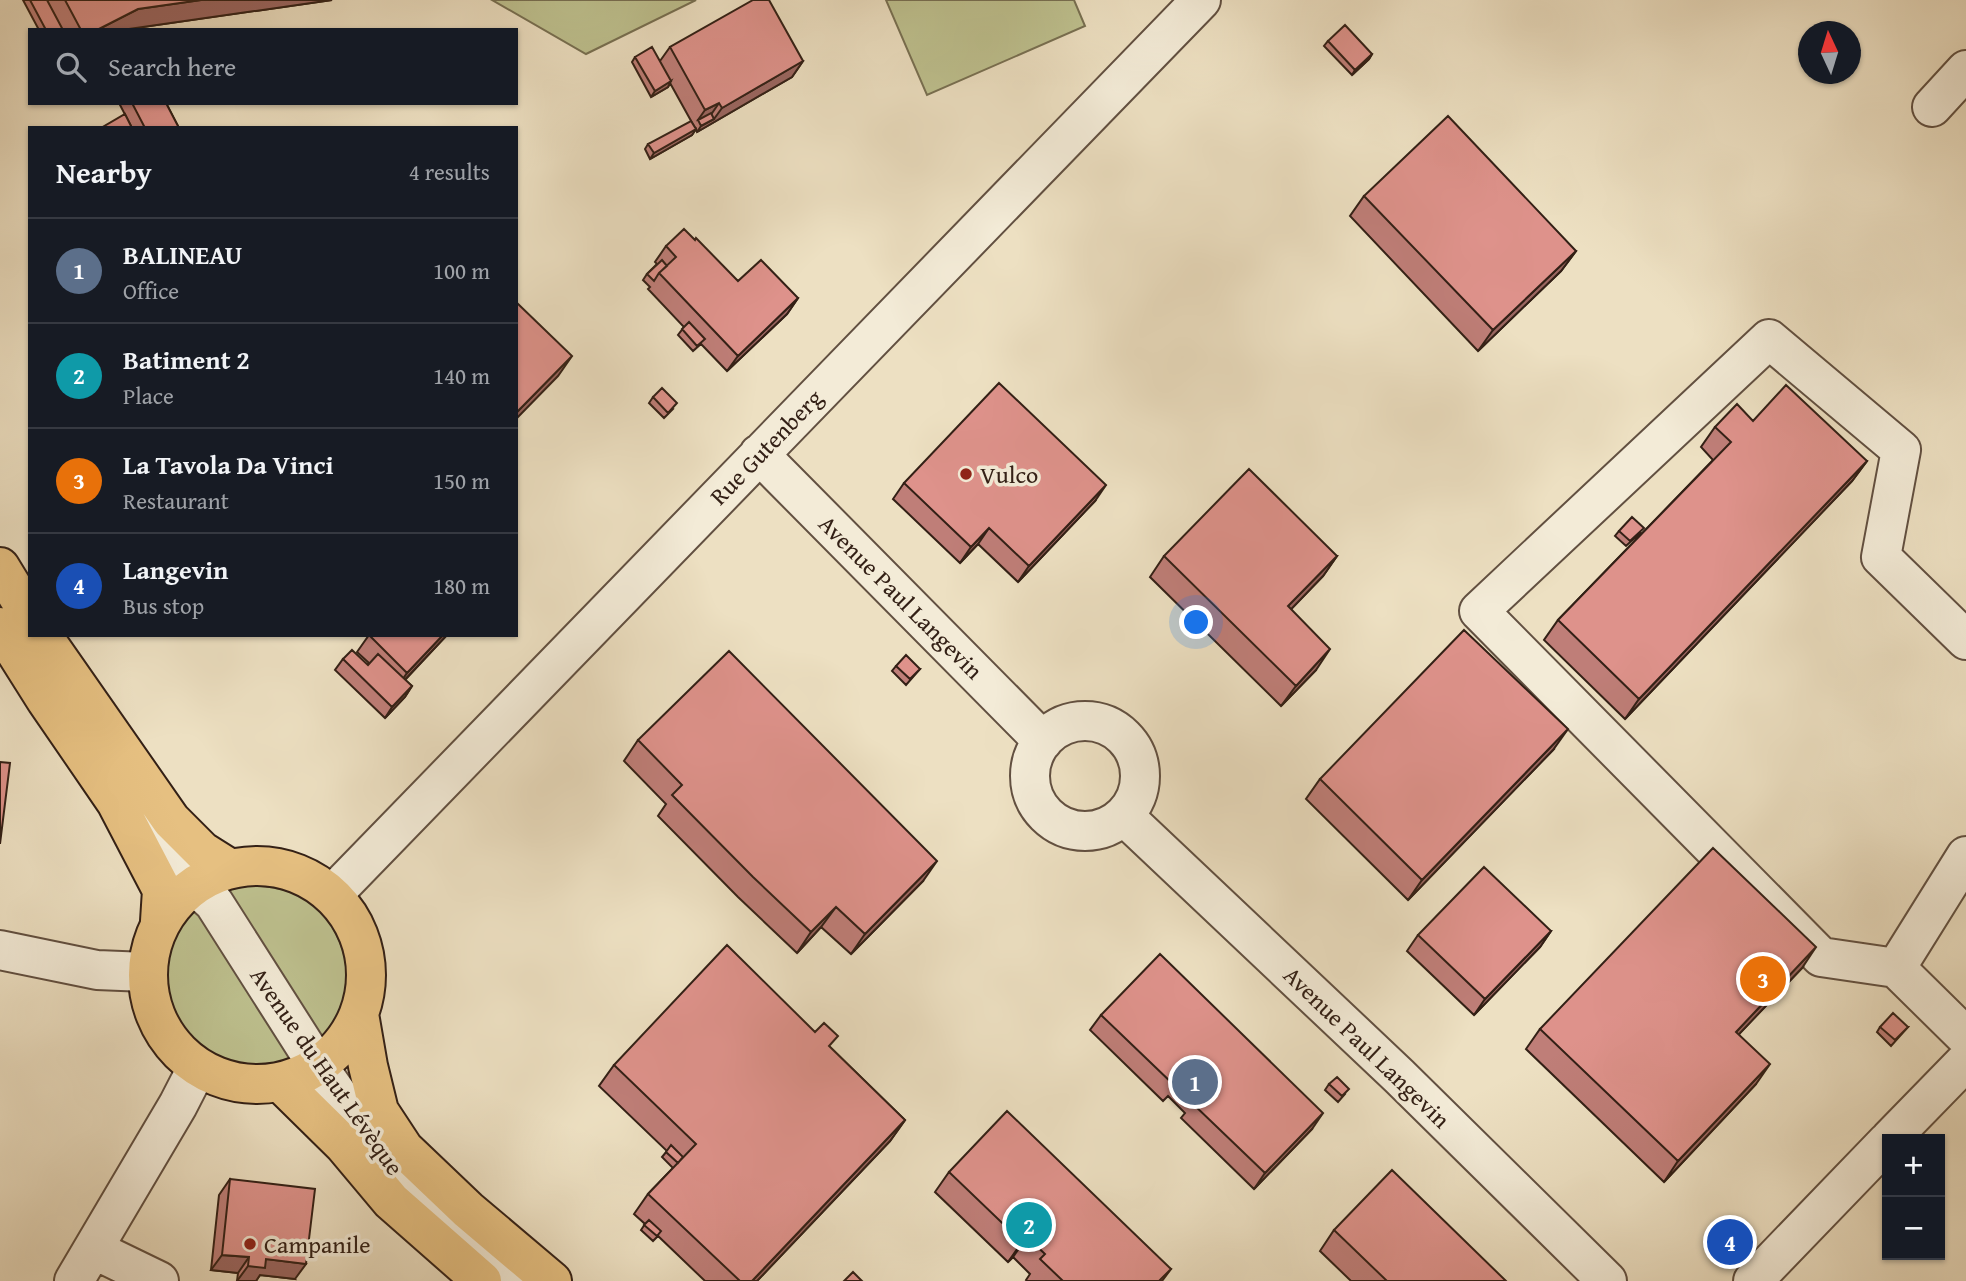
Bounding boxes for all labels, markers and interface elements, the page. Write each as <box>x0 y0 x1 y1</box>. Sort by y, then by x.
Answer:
north arrow <box>1798 21 1861 84</box>
search box <box>28 28 518 105</box>
text: Search here <box>108 47 236 86</box>
icon: search <box>52 48 90 86</box>
text: Nearby <box>56 150 152 194</box>
text: 4 results <box>409 155 490 188</box>
text: BALINEAU <box>123 235 242 274</box>
text: 1 <box>73 254 85 287</box>
text: 100 m <box>433 254 490 287</box>
text: Office <box>123 274 179 307</box>
text: Batiment 2 <box>123 340 250 379</box>
text: 2 <box>73 359 85 392</box>
text: 140 m <box>433 359 490 392</box>
text: Place <box>123 379 174 412</box>
street label: Rue Gutenberg <box>702 381 830 513</box>
text: La Tavola Da Vinci <box>123 445 333 484</box>
place label: Vulco <box>980 457 1038 492</box>
text: 3 <box>73 464 85 497</box>
text: 150 m <box>433 464 490 497</box>
marker: Vulco <box>958 466 974 482</box>
text: Restaurant <box>123 484 229 517</box>
street label: Avenue Paul Langevin <box>811 507 992 688</box>
text: Langevin <box>123 550 228 589</box>
text: 4 <box>73 569 85 602</box>
text: 180 m <box>433 569 490 602</box>
text: Bus stop <box>123 589 204 622</box>
your location <box>1179 605 1213 639</box>
pin: 3 <box>1740 953 1786 1005</box>
street label: Avenue Paul Langevin <box>1276 958 1459 1136</box>
street label: Avenue du Haut Lévèque <box>242 960 412 1182</box>
pin: 1 <box>1172 1056 1218 1108</box>
map controls <box>1882 1134 1945 1260</box>
button: + <box>1882 1134 1945 1197</box>
button: − <box>1882 1197 1945 1260</box>
pin: 2 <box>1006 1199 1052 1251</box>
pin: 4 <box>1707 1216 1753 1268</box>
place label: Campanile <box>264 1227 371 1262</box>
marker: Campanile <box>242 1236 258 1252</box>

